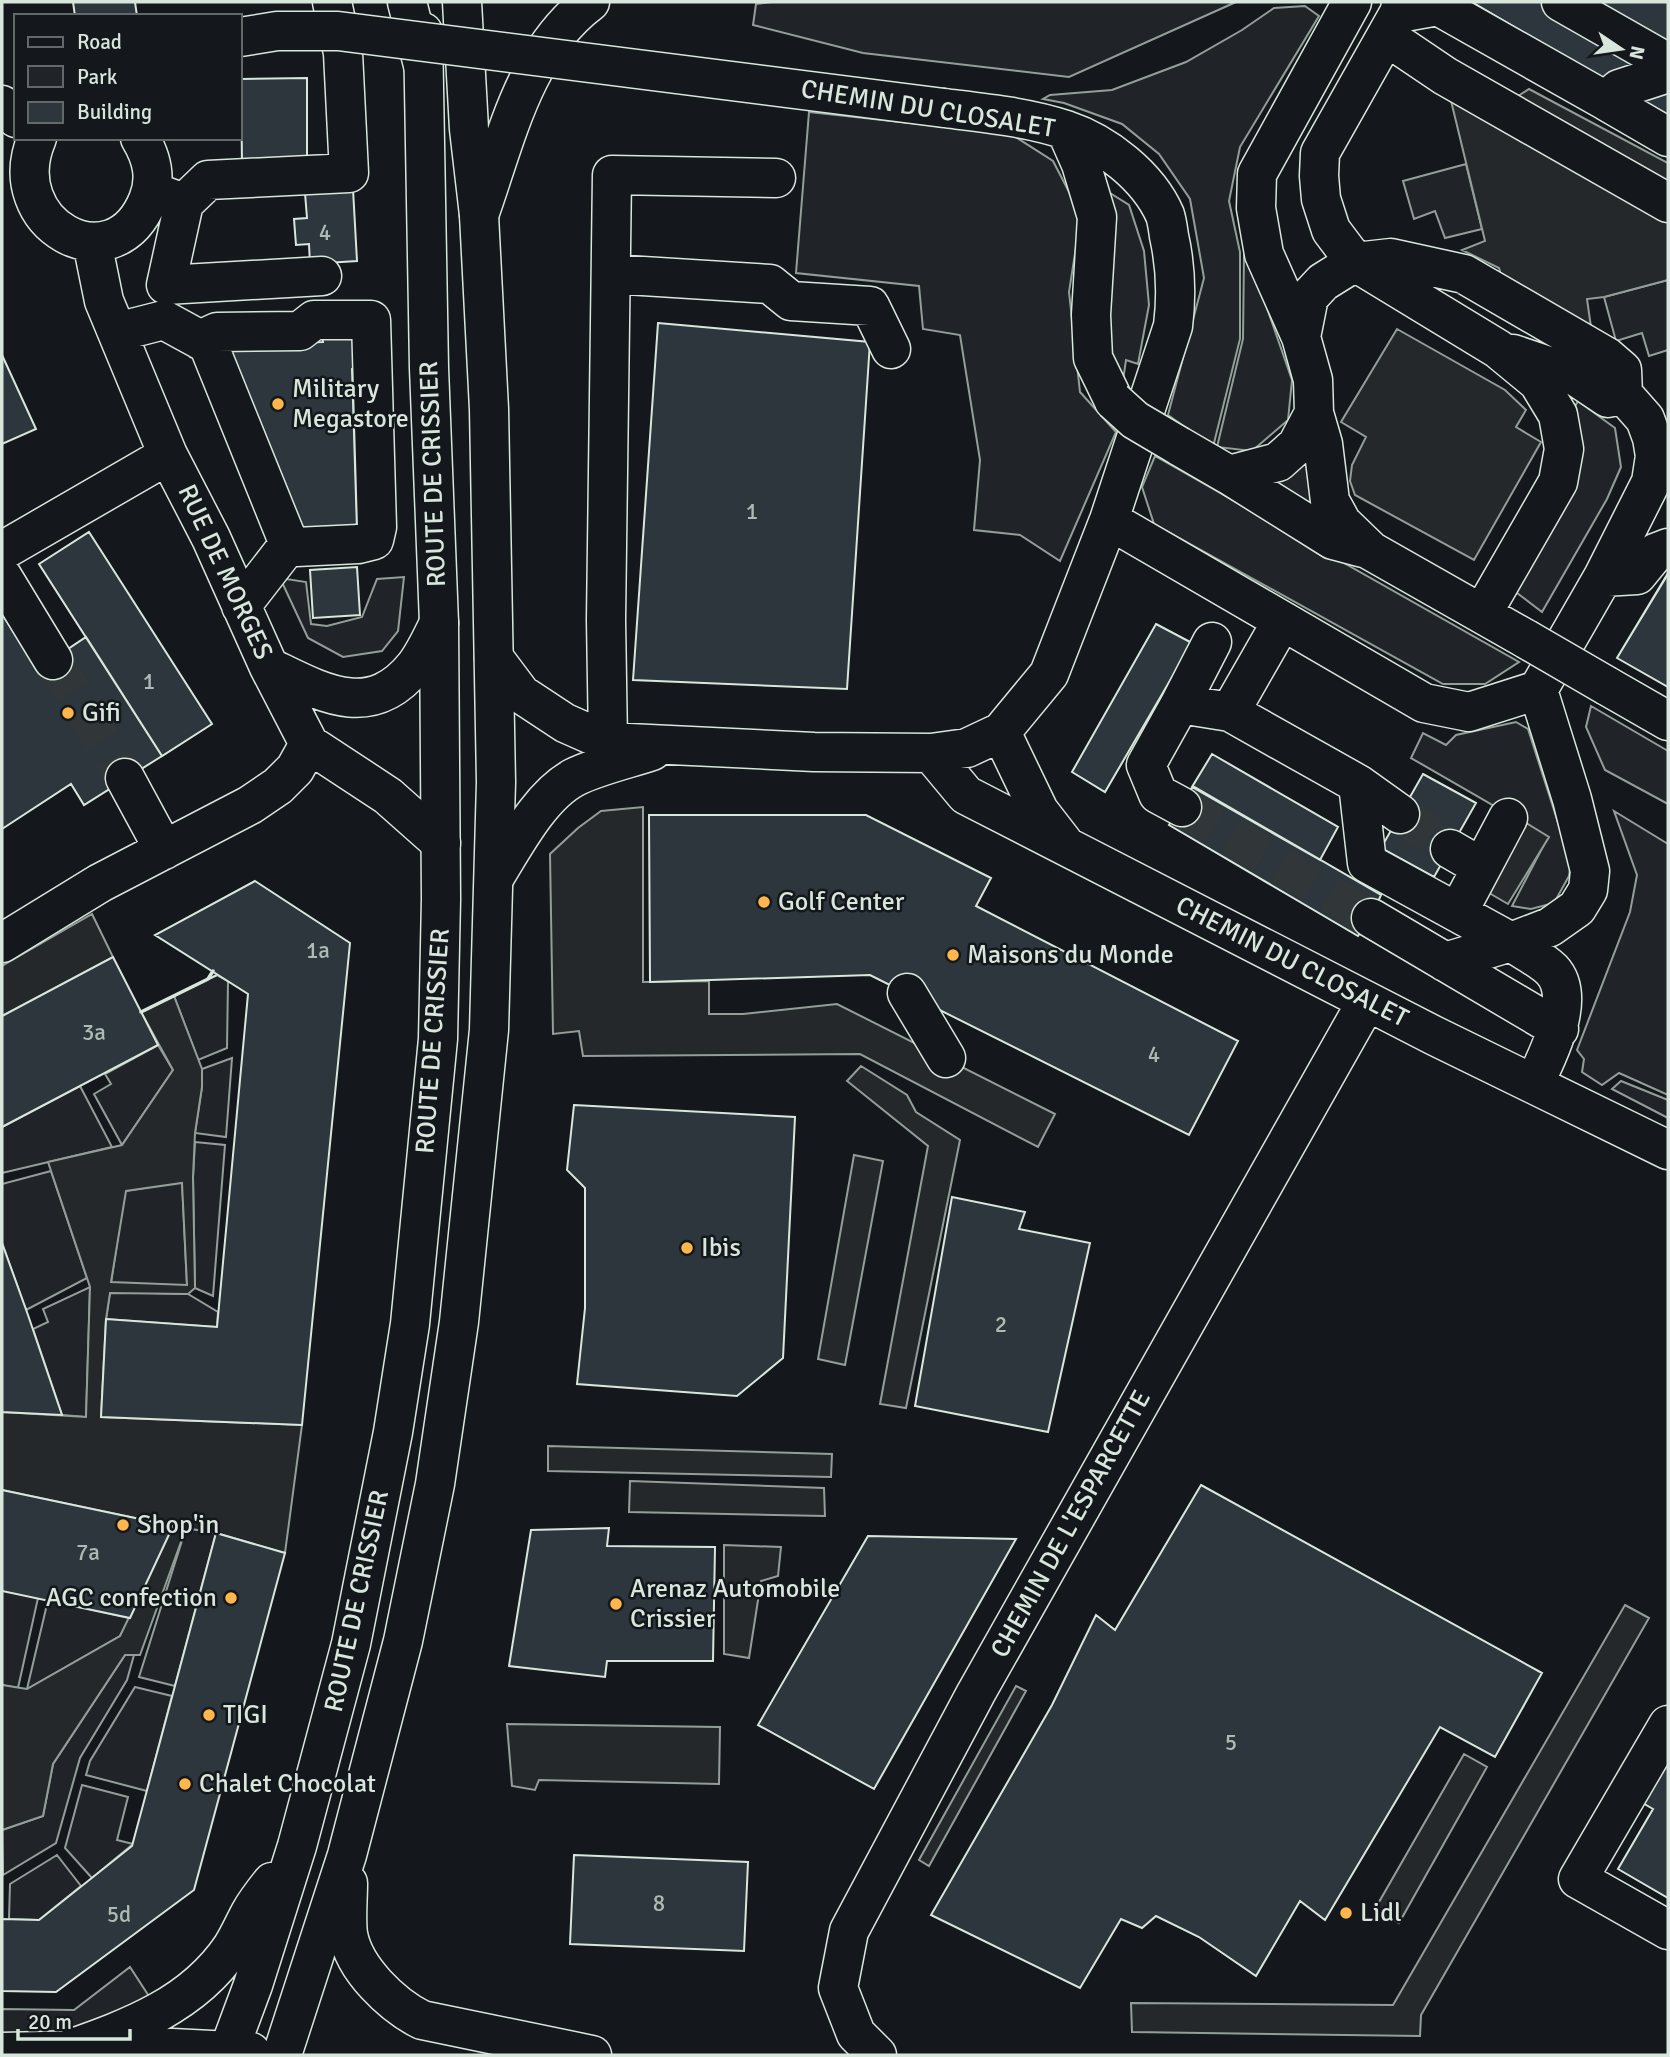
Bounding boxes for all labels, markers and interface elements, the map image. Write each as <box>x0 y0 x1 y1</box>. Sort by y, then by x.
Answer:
legend <box>14 14 242 140</box>
north arrow <box>1586 14 1656 84</box>
text: Road <box>77 29 122 55</box>
text: N <box>1623 43 1650 62</box>
text: Park <box>77 64 118 90</box>
street label: CHEMIN DU CLOSALET <box>799 73 1057 145</box>
text: Building <box>77 99 152 125</box>
house number: 4 <box>319 218 331 247</box>
street label: ROUTE DE CRISSIER <box>413 361 453 587</box>
place label: Military Megastore <box>292 373 409 435</box>
marker: Military Megastore <box>270 396 286 412</box>
street label: RUE DE MORGES <box>170 479 280 665</box>
house number: 1 <box>746 497 758 526</box>
house number: 1 <box>143 667 155 696</box>
place label: Gifi <box>82 697 121 729</box>
marker: Gifi <box>60 705 76 721</box>
place label: Golf Center <box>778 886 905 918</box>
street label: CHEMIN DU CLOSALET <box>1170 889 1414 1035</box>
marker: Golf Center <box>756 894 772 910</box>
street label: ROUTE DE CRISSIER <box>409 927 457 1155</box>
house number: 1a <box>306 936 330 965</box>
place label: Maisons du Monde <box>967 939 1174 971</box>
marker: Maisons du Monde <box>945 947 961 963</box>
house number: 3a <box>82 1018 106 1047</box>
house number: 4 <box>1148 1040 1160 1069</box>
place label: Ibis <box>701 1232 741 1264</box>
marker: Ibis <box>679 1240 695 1256</box>
house number: 2 <box>995 1310 1007 1339</box>
street label: CHEMIN DE L'ESPARCETTE <box>984 1385 1158 1663</box>
street label: ROUTE DE CRISSIER <box>318 1487 396 1715</box>
place label: Shop'in <box>137 1509 219 1541</box>
marker: Shop'in <box>115 1517 131 1533</box>
house number: 7a <box>76 1538 100 1567</box>
place label: Arenaz Automobile Crissier <box>630 1573 840 1635</box>
place label: AGC confection <box>46 1582 217 1614</box>
marker: AGC confection <box>223 1590 239 1606</box>
marker: Arenaz Automobile Crissier <box>608 1596 624 1612</box>
place label: TIGI <box>223 1699 268 1731</box>
marker: TIGI <box>201 1707 217 1723</box>
house number: 5 <box>1225 1728 1237 1757</box>
place label: Chalet Chocolat <box>199 1768 376 1800</box>
marker: Chalet Chocolat <box>177 1776 193 1792</box>
house number: 8 <box>653 1889 665 1918</box>
place label: Lidl <box>1360 1897 1402 1929</box>
house number: 5d <box>107 1900 131 1929</box>
marker: Lidl <box>1338 1905 1354 1921</box>
scale bar <box>18 1997 130 2041</box>
text: 20 m <box>28 2009 72 2035</box>

